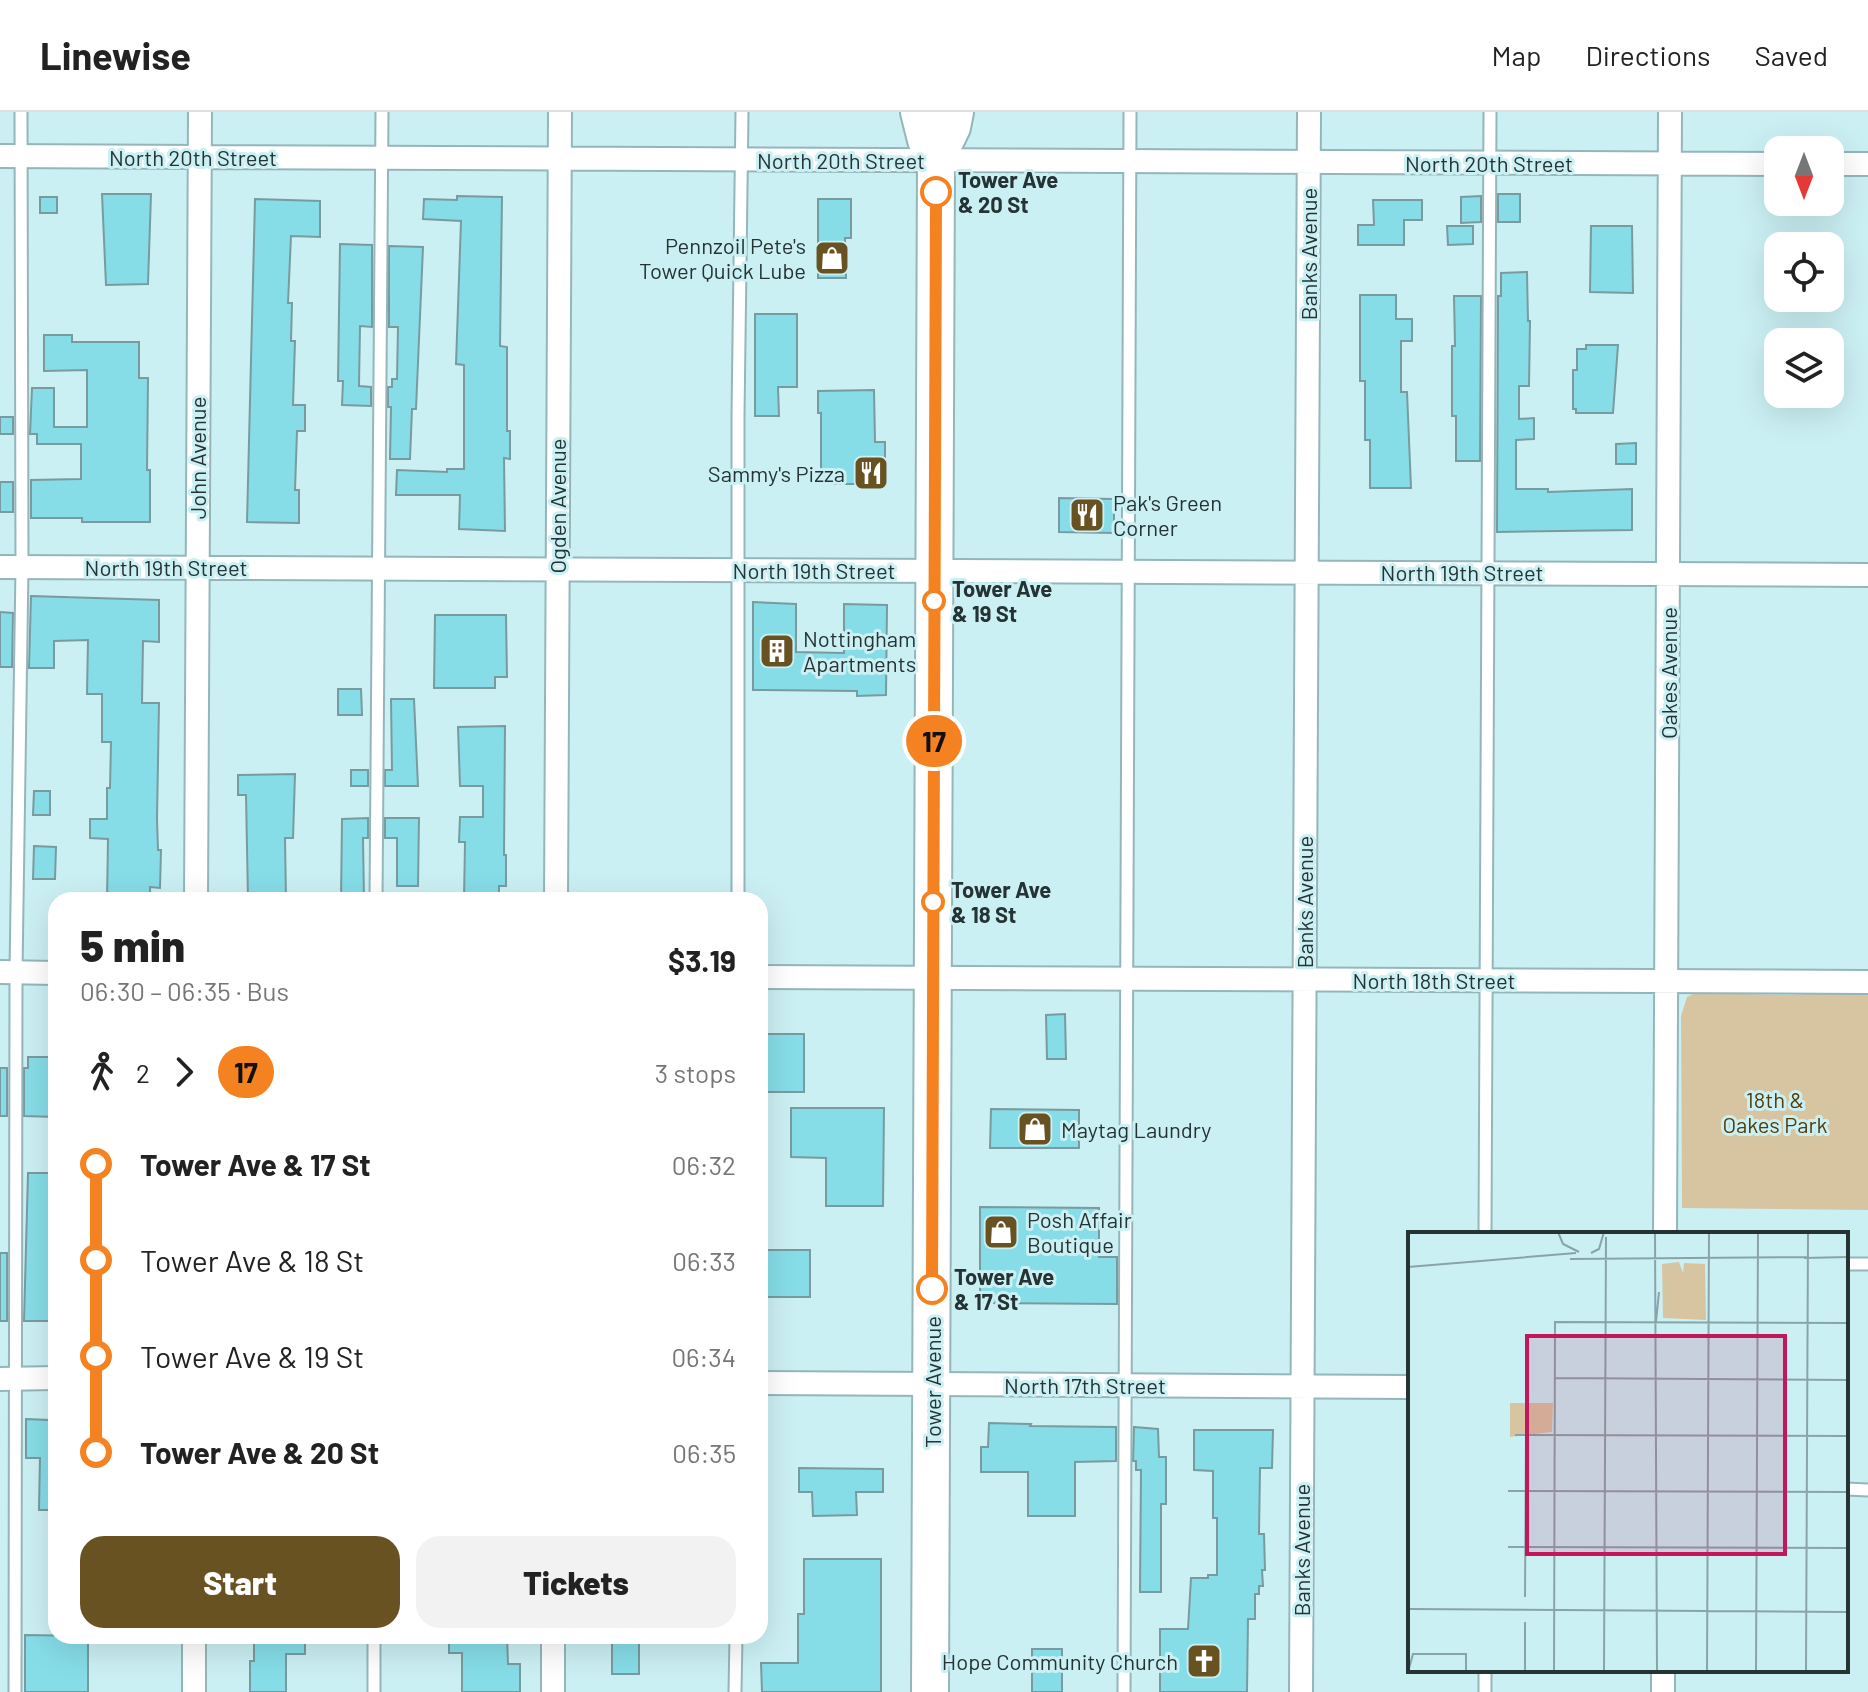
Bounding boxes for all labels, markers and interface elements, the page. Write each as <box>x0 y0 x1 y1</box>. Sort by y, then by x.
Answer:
text: Linewise <box>40 32 191 78</box>
text: Map <box>1492 38 1541 72</box>
text: Directions <box>1585 38 1711 72</box>
text: Saved <box>1755 38 1828 72</box>
north arrow <box>1764 136 1844 216</box>
map controls <box>1764 136 1844 408</box>
street label: North 20th Street <box>109 144 277 170</box>
street label: North 20th Street <box>757 147 925 173</box>
street label: North 20th Street <box>1405 150 1573 176</box>
place label: Tower Ave & 20 St <box>958 166 1058 217</box>
marker: Tower Ave & 20 St <box>921 177 951 207</box>
street label: Banks Avenue <box>1295 188 1321 320</box>
place label: Pennzoil Pete's Tower Quick Lube <box>639 232 806 283</box>
button: locate <box>1764 232 1844 312</box>
shop icon: Pennzoil Pete's Tower Quick Lube <box>813 239 851 277</box>
button: layers <box>1764 328 1844 408</box>
street label: John Avenue <box>184 397 210 519</box>
street label: Ogden Avenue <box>544 438 570 574</box>
restaurant icon: Sammy's Pizza <box>852 454 890 492</box>
place label: Sammy's Pizza <box>708 460 845 486</box>
place label: Pak's Green Corner <box>1113 489 1222 540</box>
restaurant icon: Pak's Green Corner <box>1068 496 1106 534</box>
street label: North 19th Street <box>85 554 247 580</box>
street label: North 19th Street <box>733 557 895 583</box>
street label: North 19th Street <box>1381 559 1543 585</box>
place label: Tower Ave & 19 St <box>952 575 1052 626</box>
marker: Tower Ave & 19 St <box>923 590 945 612</box>
street label: Oakes Avenue <box>1655 607 1681 739</box>
place label: Nottingham Apartments <box>803 625 916 676</box>
building icon: Nottingham Apartments <box>758 632 796 670</box>
line badge: 17 <box>898 715 970 767</box>
text: 17 <box>922 724 946 758</box>
street label: Banks Avenue <box>1291 836 1317 968</box>
place label: Tower Ave & 18 St <box>951 876 1051 927</box>
marker: Tower Ave & 18 St <box>922 891 944 913</box>
text: 5 min <box>80 918 185 971</box>
text: $3.19 <box>668 942 736 978</box>
street label: North 18th Street <box>1353 967 1515 993</box>
text: 06:30 – 06:35 · Bus <box>80 975 289 1006</box>
icon: walk <box>80 1050 124 1094</box>
icon: forward <box>162 1050 206 1094</box>
text: 17 <box>234 1055 258 1089</box>
text: 2 <box>136 1057 150 1088</box>
text: 3 stops <box>655 1057 736 1088</box>
park label: 18th & Oakes Park <box>1722 1086 1828 1137</box>
shop icon: Maytag Laundry <box>1016 1110 1054 1148</box>
place label: Maytag Laundry <box>1061 1116 1211 1142</box>
text: Tower Ave & 17 St <box>140 1146 371 1182</box>
text: 06:32 <box>672 1149 736 1180</box>
place label: Posh Affair Boutique <box>1027 1206 1132 1257</box>
shop icon: Posh Affair Boutique <box>982 1213 1020 1251</box>
inset map <box>1408 1232 1848 1672</box>
text: Tower Ave & 18 St <box>140 1242 364 1278</box>
text: 06:33 <box>672 1245 736 1276</box>
place label: Tower Ave & 17 St <box>954 1263 1054 1314</box>
marker: Tower Ave & 17 St <box>917 1274 947 1304</box>
street label: Tower Avenue <box>919 1316 945 1448</box>
text: Tower Ave & 19 St <box>140 1338 364 1374</box>
text: 06:34 <box>671 1341 736 1372</box>
street label: North 17th Street <box>1004 1372 1166 1398</box>
text: Tower Ave & 20 St <box>140 1434 379 1470</box>
text: 06:35 <box>672 1437 736 1468</box>
street label: Banks Avenue <box>1288 1484 1314 1616</box>
button: Start <box>80 1536 400 1628</box>
button: Tickets <box>416 1536 736 1628</box>
church icon: Hope Community Church <box>1185 1642 1223 1680</box>
place label: Hope Community Church <box>942 1648 1178 1674</box>

